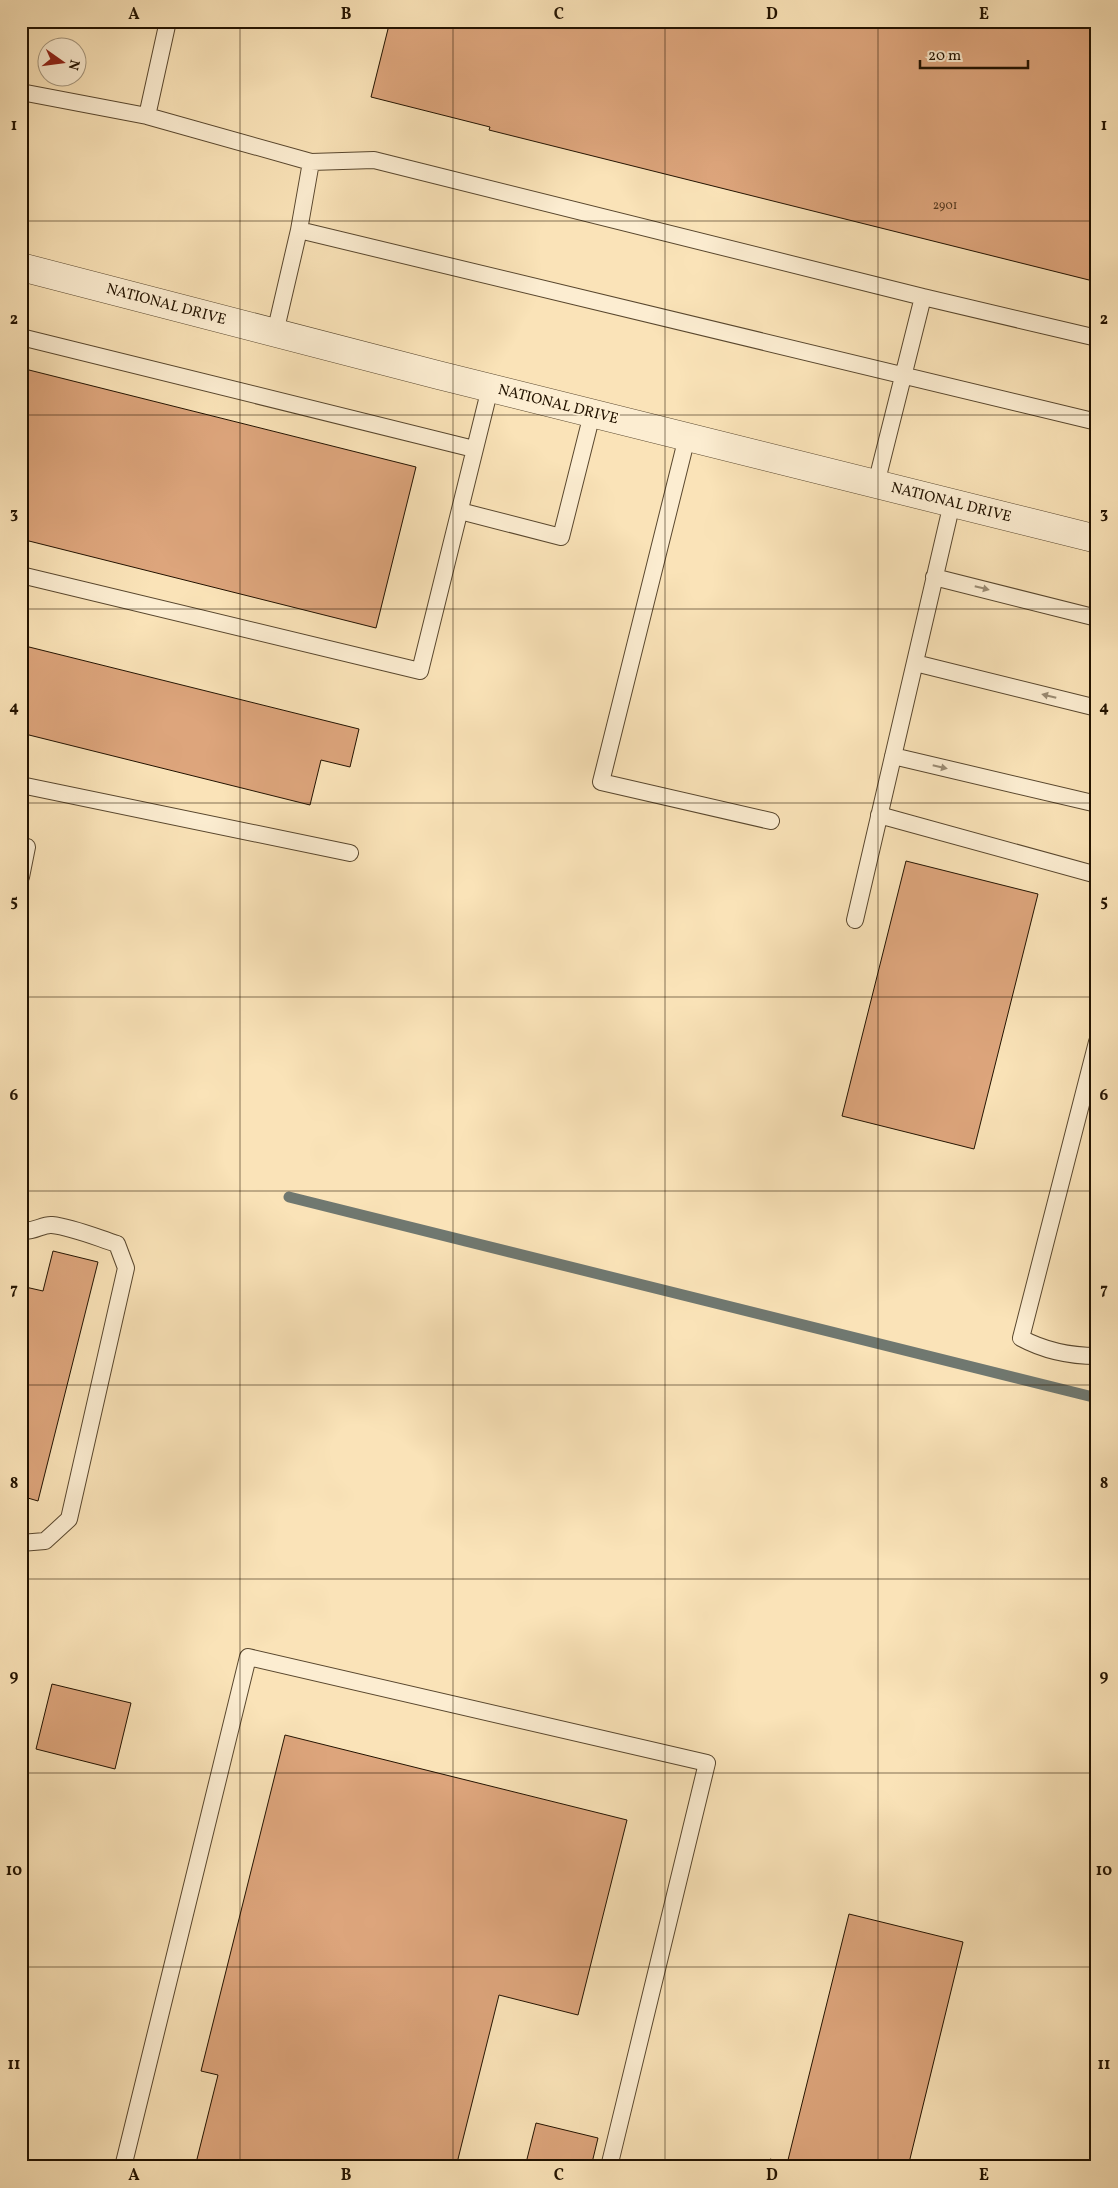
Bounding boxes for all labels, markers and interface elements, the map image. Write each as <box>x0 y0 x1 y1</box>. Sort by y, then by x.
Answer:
text: A <box>128 4 140 26</box>
text: B <box>341 4 352 26</box>
text: C <box>554 4 564 26</box>
text: D <box>766 4 778 26</box>
text: E <box>979 4 989 26</box>
north arrow <box>38 38 88 88</box>
scale bar <box>920 38 1028 70</box>
text: 20 m <box>928 46 961 67</box>
text: N <box>63 58 84 72</box>
text: 1 <box>11 115 17 137</box>
text: 1 <box>1101 115 1107 137</box>
house number: 2901 <box>933 198 957 214</box>
street label: NATIONAL DRIVE <box>104 279 228 331</box>
text: 2 <box>10 309 18 331</box>
text: 2 <box>1100 309 1108 331</box>
street label: NATIONAL DRIVE <box>495 380 621 430</box>
street label: NATIONAL DRIVE <box>888 478 1014 528</box>
text: 3 <box>10 503 18 525</box>
text: 3 <box>1100 503 1108 525</box>
one-way arrow <box>974 585 989 593</box>
one-way arrow <box>1042 692 1057 700</box>
text: 4 <box>9 697 19 719</box>
text: 4 <box>1099 697 1109 719</box>
one-way arrow <box>933 763 948 771</box>
text: 5 <box>10 891 18 913</box>
text: 5 <box>1100 891 1108 913</box>
text: 6 <box>10 1085 19 1107</box>
text: 6 <box>1100 1085 1109 1107</box>
text: 7 <box>10 1279 18 1301</box>
text: 7 <box>1100 1279 1108 1301</box>
text: 8 <box>10 1473 18 1495</box>
text: 8 <box>1100 1473 1108 1495</box>
text: 9 <box>10 1666 19 1688</box>
text: 9 <box>1100 1666 1109 1688</box>
text: 10 <box>6 1860 22 1882</box>
text: 10 <box>1096 1860 1112 1882</box>
text: 11 <box>8 2054 20 2076</box>
text: 11 <box>1098 2054 1110 2076</box>
text: A <box>128 2165 140 2187</box>
text: B <box>341 2165 352 2187</box>
text: C <box>554 2165 564 2187</box>
text: D <box>766 2165 778 2187</box>
text: E <box>979 2165 989 2187</box>

